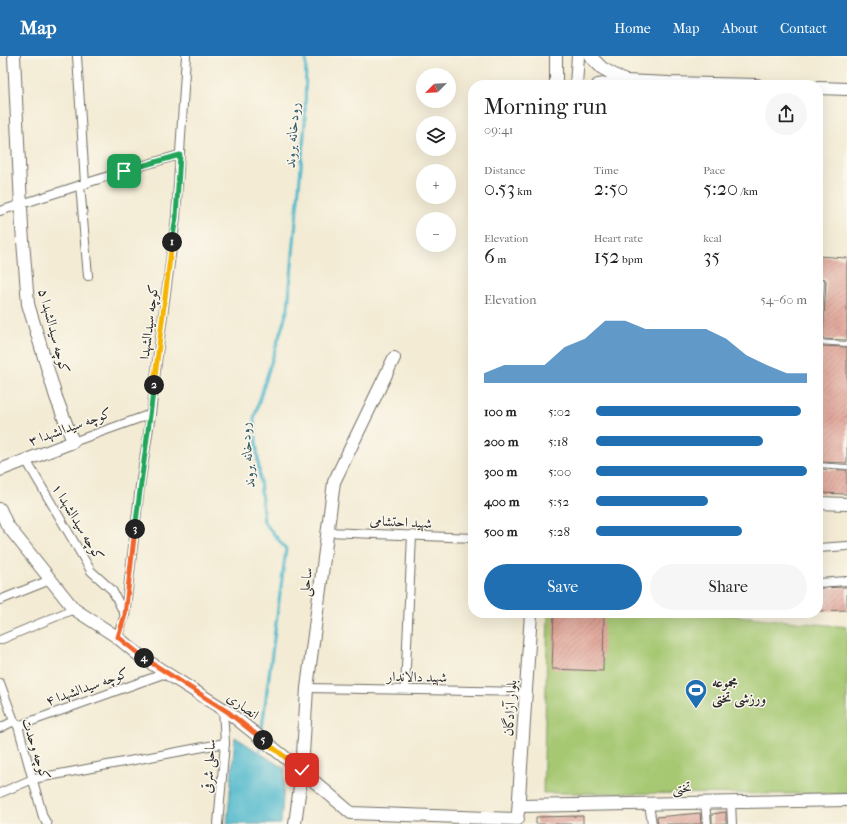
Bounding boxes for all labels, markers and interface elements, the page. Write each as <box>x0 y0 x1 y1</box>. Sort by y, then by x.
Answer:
text: Map <box>20 17 56 39</box>
text: Home <box>614 20 651 37</box>
text: Map <box>673 20 700 37</box>
text: About <box>722 20 758 37</box>
text: Contact <box>780 20 827 37</box>
north arrow <box>416 68 456 108</box>
map controls <box>416 68 456 252</box>
button: share <box>765 93 807 135</box>
text: Morning run <box>484 94 607 120</box>
water label: رودخانه بروند <box>281 101 303 169</box>
button: layers <box>416 116 456 156</box>
text: 09:41 <box>484 122 513 137</box>
pin <box>107 154 141 188</box>
icon: arrive <box>113 160 135 182</box>
button: + <box>416 164 456 204</box>
text: Distance <box>484 164 525 177</box>
text: Time <box>594 164 619 177</box>
text: Pace <box>703 164 725 177</box>
text: 0.53 <box>484 177 515 200</box>
text: 2:50 <box>594 177 628 200</box>
text: 5:20 <box>703 177 738 200</box>
text: km <box>515 185 532 198</box>
text: /km <box>738 185 758 198</box>
button: − <box>416 212 456 252</box>
pin: 1 <box>162 232 182 252</box>
text: Elevation <box>484 232 528 245</box>
text: Heart rate <box>594 232 643 245</box>
text: kcal <box>703 232 722 245</box>
text: 1 <box>170 235 174 248</box>
text: 6 <box>484 245 495 268</box>
text: 152 <box>594 245 620 268</box>
text: 35 <box>703 245 720 268</box>
text: m <box>495 253 506 266</box>
text: bpm <box>620 253 643 266</box>
street label: کوچه سیدالشهدا <box>136 283 163 361</box>
street label: کوچه سیدالشهدا ۵ <box>34 287 73 375</box>
text: Elevation <box>484 292 537 307</box>
text: 54–60 m <box>760 292 807 307</box>
pin: 2 <box>144 375 164 395</box>
text: 2 <box>151 378 157 391</box>
street label: کوچه سیدالشهدا ۳ <box>26 404 114 451</box>
text: 100 m <box>484 404 517 419</box>
text: 5:02 <box>548 404 571 419</box>
water label: رودخانه بروند <box>235 421 259 489</box>
text: 200 m <box>484 434 519 449</box>
text: 5:18 <box>548 434 568 449</box>
text: 300 m <box>484 464 517 479</box>
text: 5:00 <box>548 464 571 479</box>
street label: کوچه سیدالشهدا ۱ <box>47 480 108 564</box>
text: 400 m <box>484 494 520 509</box>
text: 5:52 <box>548 494 569 509</box>
street label: شهید احتشامی <box>369 512 433 533</box>
pin: 3 <box>125 519 145 539</box>
text: 3 <box>133 522 137 535</box>
text: 500 m <box>484 524 518 539</box>
text: 5:28 <box>548 524 570 539</box>
button: Save <box>484 564 642 610</box>
button: Share <box>650 564 807 610</box>
street label: ساحلی <box>296 567 317 598</box>
pin: 4 <box>134 648 154 668</box>
text: 4 <box>141 651 147 664</box>
street label: کوچه سیدالشهدا ۴ <box>43 664 131 711</box>
street label: شهید دالاندار <box>385 668 447 687</box>
place label: مجموعه ورزشی تختی <box>712 674 766 708</box>
sports icon: مجموعه ورزشی تختی <box>683 677 709 710</box>
street label: بلوار آزادگان <box>500 679 520 737</box>
street label: انصاری <box>224 689 262 723</box>
street label: کوچه وحدت <box>17 716 54 783</box>
pin: 5 <box>253 730 273 750</box>
text: 5 <box>261 733 265 746</box>
street label: ساحلی شرقی <box>199 738 220 794</box>
pin <box>285 753 319 787</box>
icon: check <box>291 759 313 781</box>
street label: تختی <box>672 779 692 798</box>

